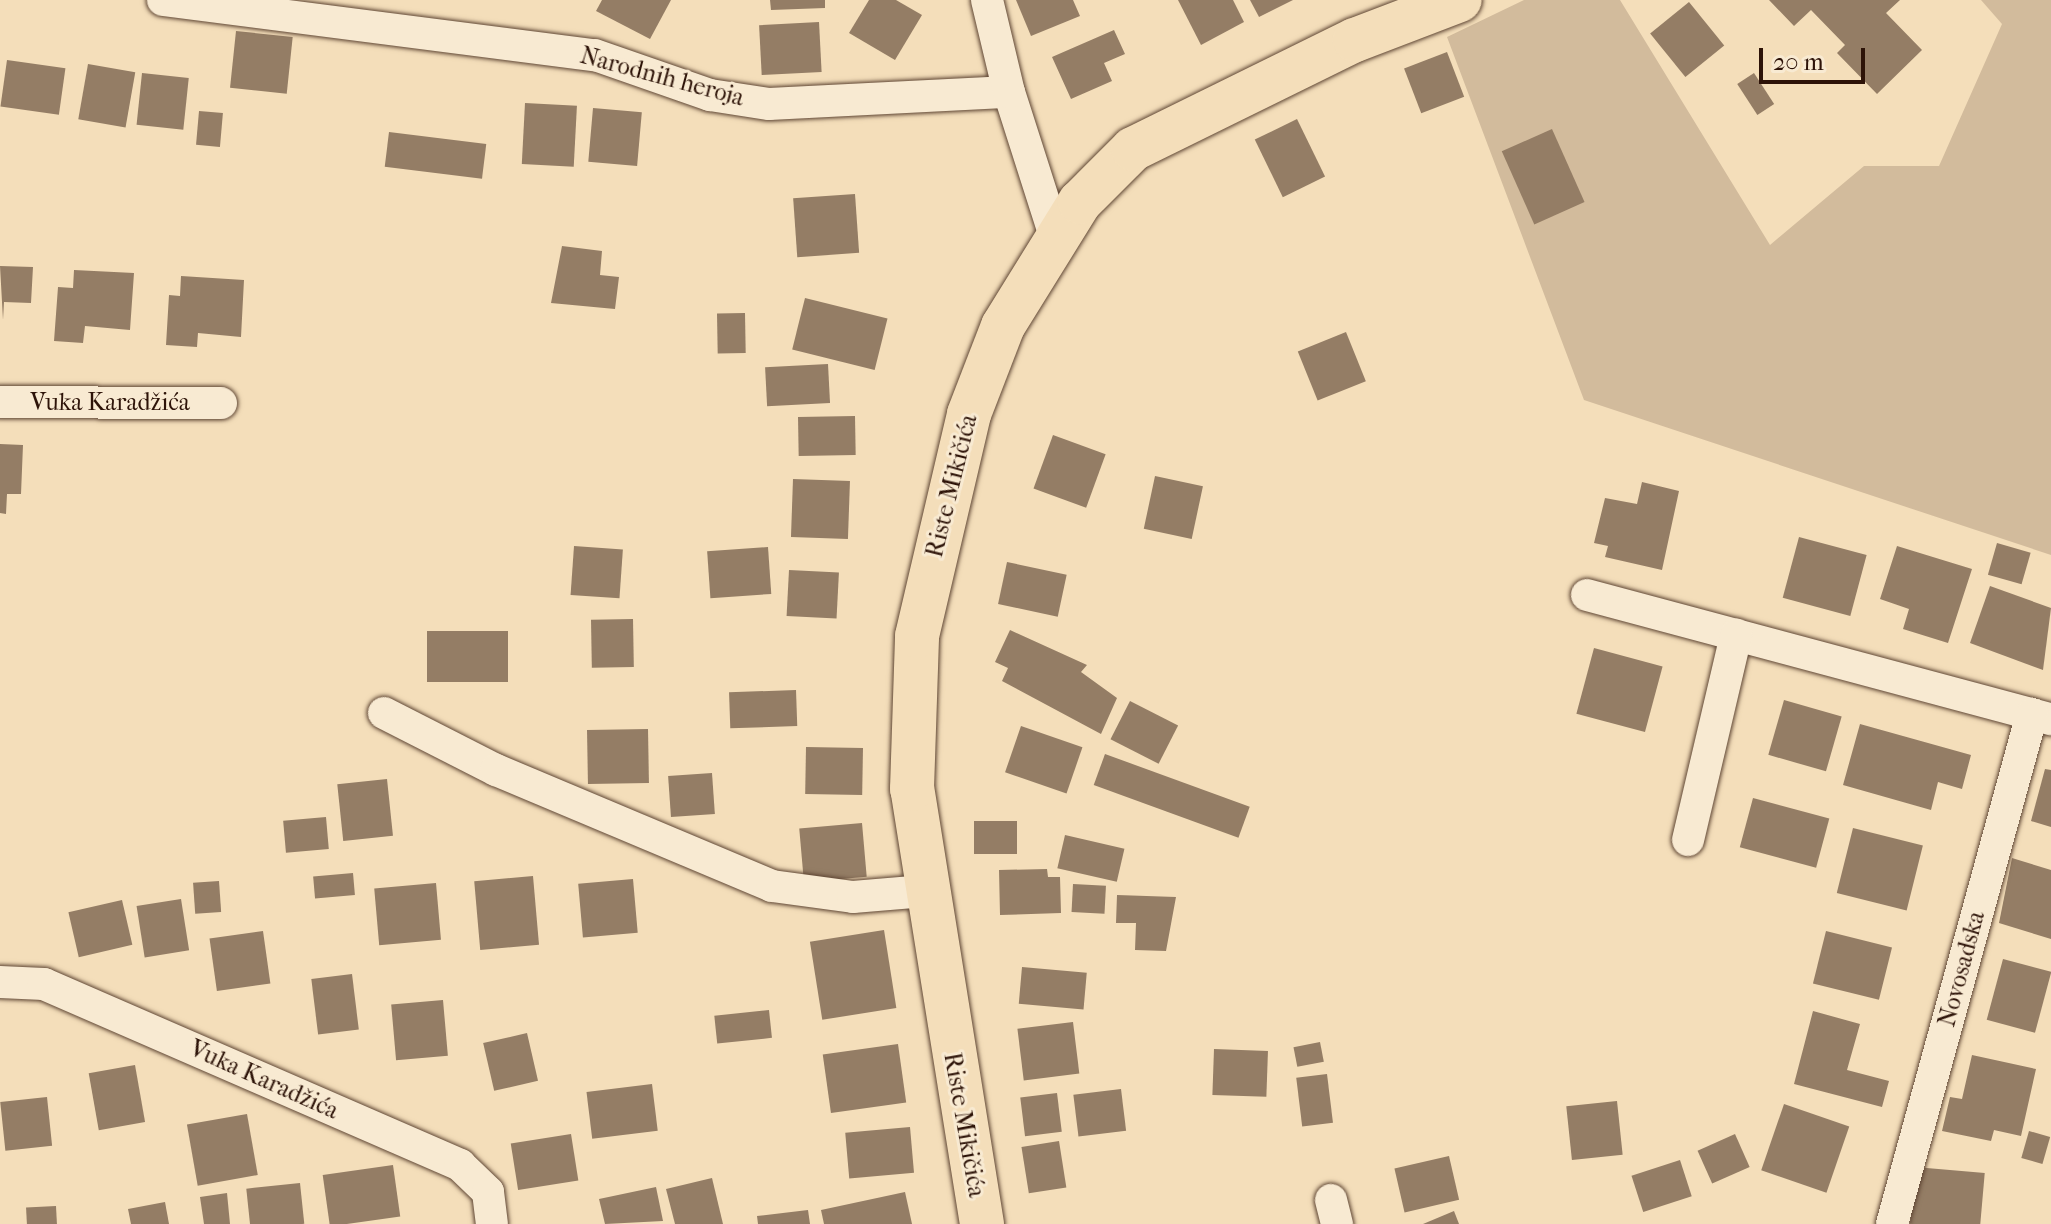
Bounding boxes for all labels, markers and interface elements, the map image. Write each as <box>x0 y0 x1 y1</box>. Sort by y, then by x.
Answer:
scale bar <box>1763 32 1869 82</box>
street label: Narodnih heroja <box>577 41 747 113</box>
text: 20 m <box>1773 48 1824 76</box>
street label: Vuka Karadžića <box>30 389 190 417</box>
street label: Riste Mikičića <box>920 411 984 561</box>
street label: Novosadska <box>1933 908 1991 1030</box>
street label: Vuka Karadžića <box>185 1034 343 1126</box>
street label: Riste Mikičića <box>937 1050 991 1200</box>

